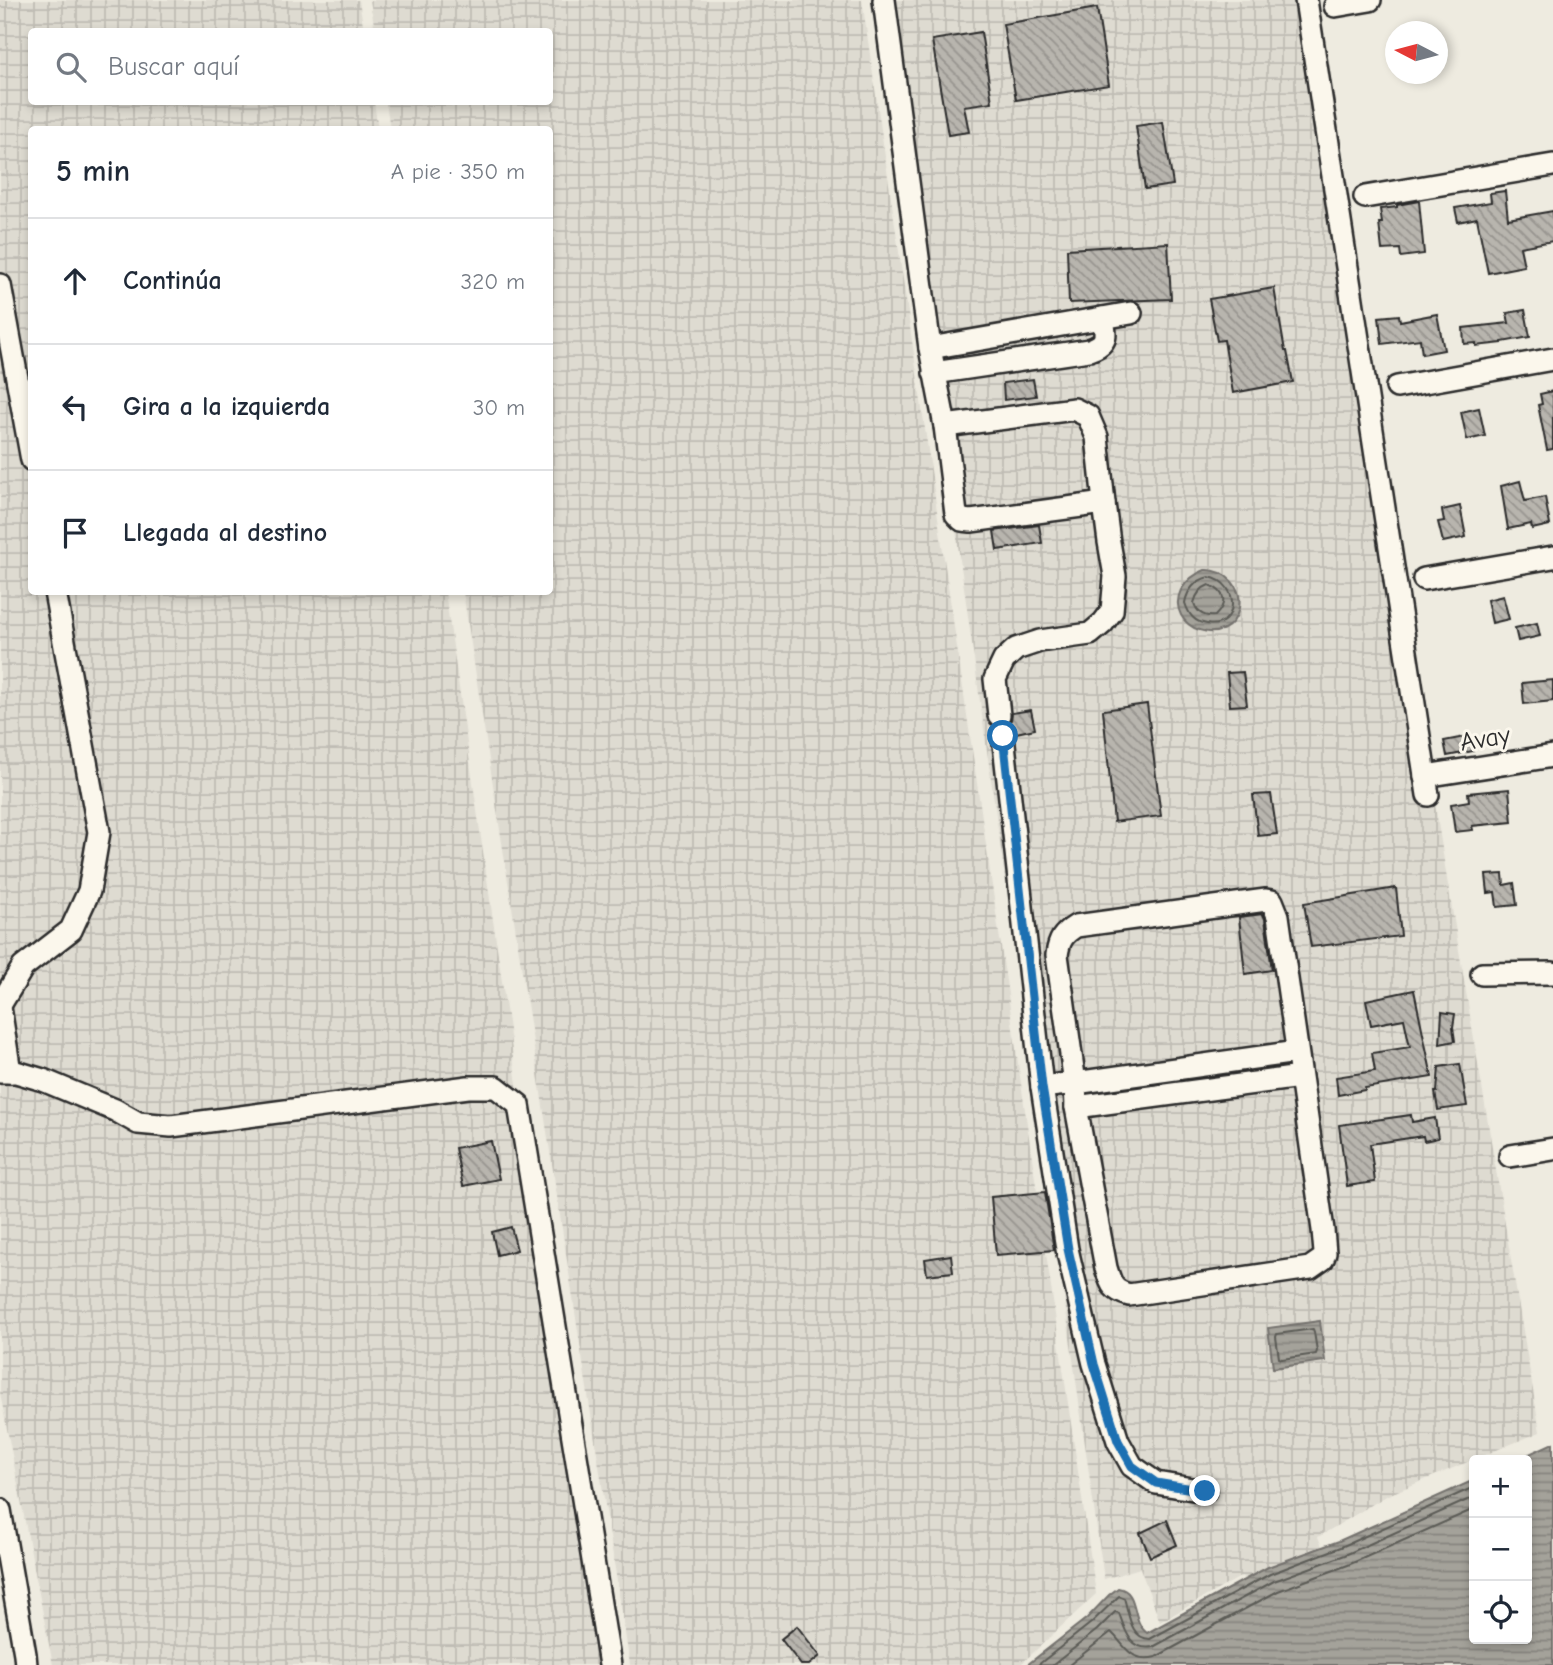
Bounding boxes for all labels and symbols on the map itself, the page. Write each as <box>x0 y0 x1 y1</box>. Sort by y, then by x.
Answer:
north arrow <box>1385 21 1448 84</box>
route start <box>987 720 1018 751</box>
street label: Avay <box>1458 720 1513 758</box>
route end <box>1189 1475 1220 1506</box>

